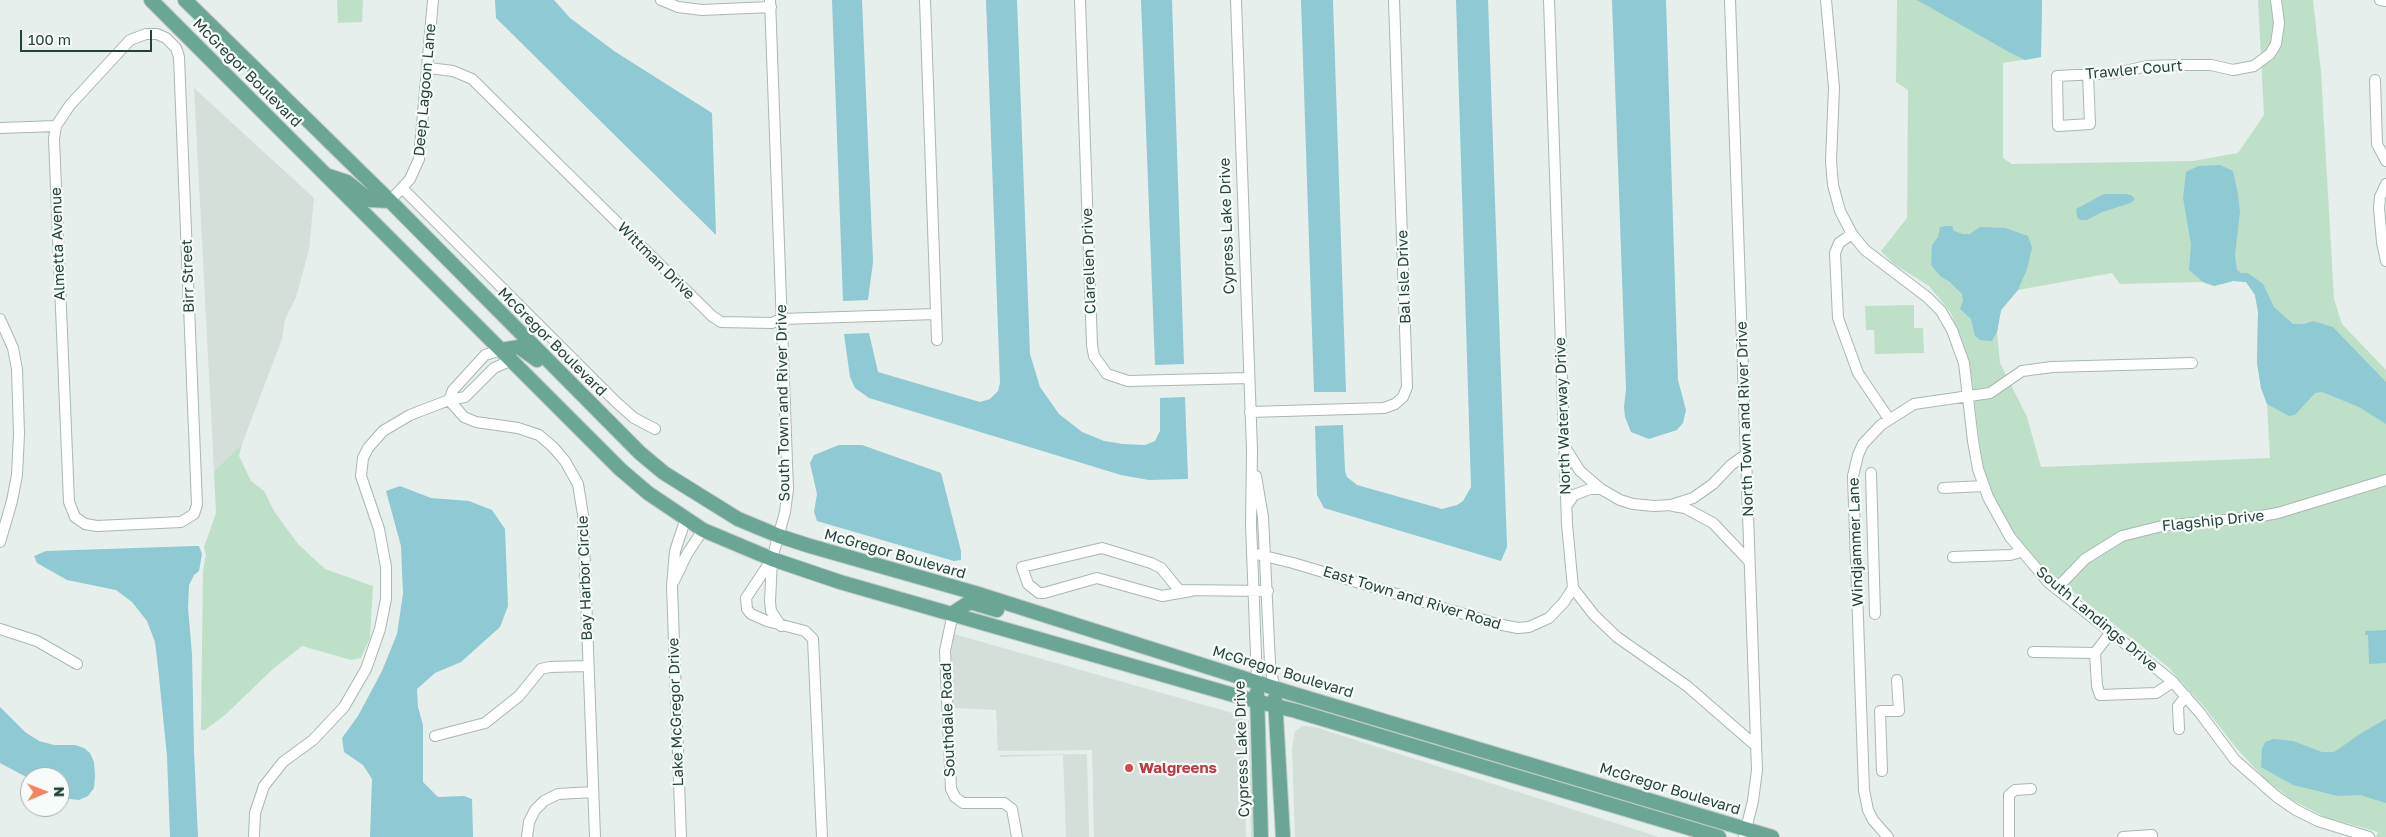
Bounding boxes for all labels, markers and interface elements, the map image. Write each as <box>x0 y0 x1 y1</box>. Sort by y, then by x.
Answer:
street label: McGregor Boulevard <box>189 15 305 131</box>
scale bar <box>22 20 155 52</box>
street label: Deep Lagoon Lane <box>410 23 440 157</box>
text: 100 m <box>28 30 71 48</box>
street label: Trawler Court <box>2085 57 2183 83</box>
street label: Cypress Lake Drive <box>1216 157 1238 295</box>
street label: Almetta Avenue <box>47 187 69 301</box>
street label: Clarellen Drive <box>1078 208 1100 314</box>
street label: Wittman Drive <box>614 219 698 303</box>
street label: Bal Isle Drive <box>1393 230 1415 324</box>
street label: Birr Street <box>178 239 198 313</box>
street label: McGregor Boulevard <box>494 284 610 400</box>
street label: South Town and River Drive <box>772 304 794 502</box>
street label: North Town and River Drive <box>1733 321 1757 517</box>
street label: North Waterway Drive <box>1551 337 1575 495</box>
street label: Windjammer Lane <box>1845 477 1867 607</box>
street label: Flagship Drive <box>2161 507 2265 535</box>
street label: Bay Harbor Circle <box>574 515 596 641</box>
street label: McGregor Boulevard <box>822 525 968 583</box>
street label: East Town and River Road <box>1321 562 1503 634</box>
street label: South Landings Drive <box>2032 563 2162 675</box>
street label: Lake McGregor Drive <box>664 637 688 787</box>
street label: McGregor Boulevard <box>1210 642 1356 702</box>
street label: Southdale Road <box>937 662 959 778</box>
street label: Cypress Lake Drive <box>1231 680 1253 818</box>
place label: Walgreens <box>1139 759 1217 777</box>
street label: McGregor Boulevard <box>1597 759 1743 819</box>
marker: Walgreens <box>1123 762 1135 774</box>
north arrow <box>20 767 70 817</box>
text: N <box>51 786 68 797</box>

